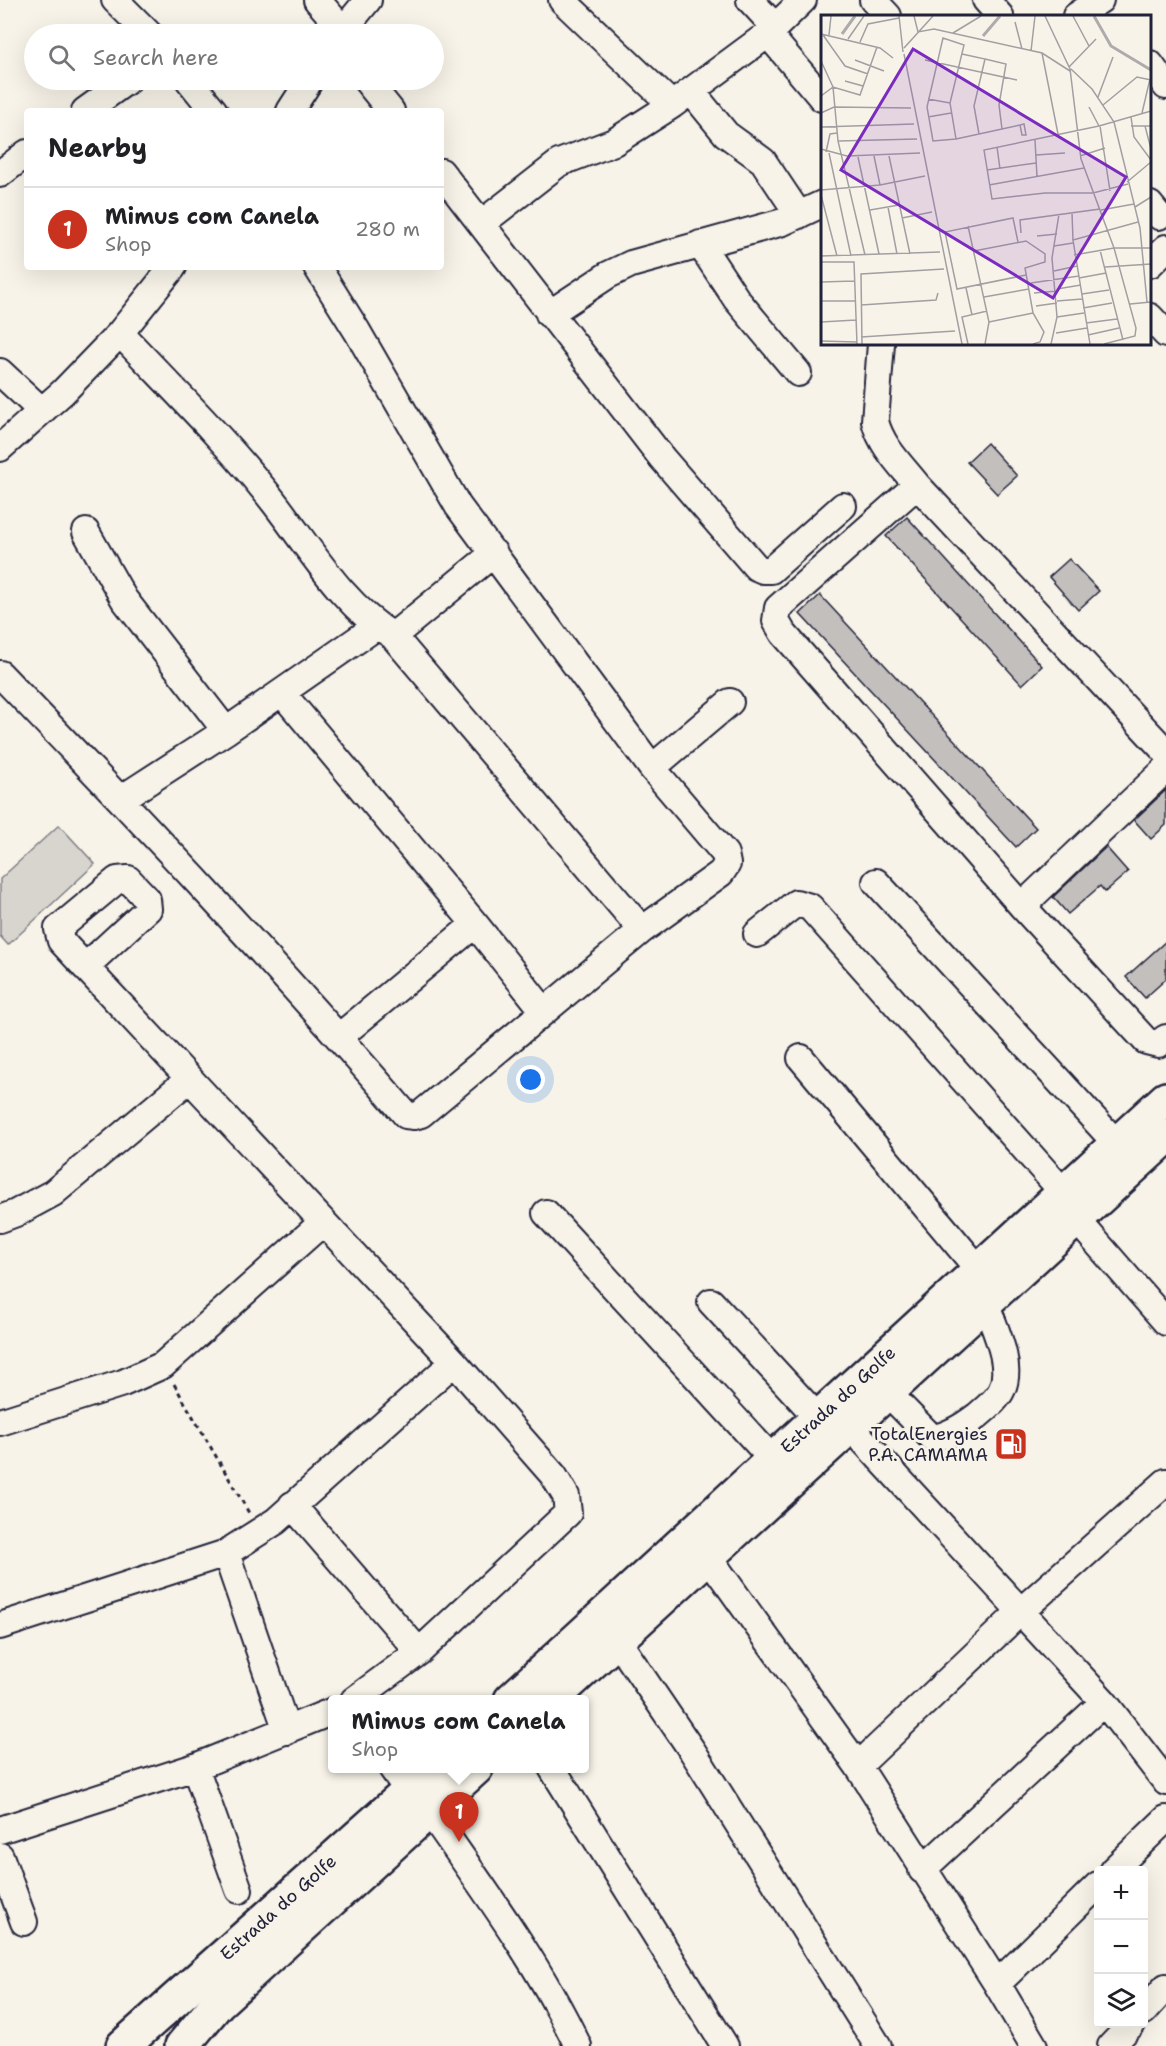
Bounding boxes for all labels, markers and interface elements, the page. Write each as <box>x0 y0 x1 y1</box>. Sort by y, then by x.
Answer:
inset map <box>821 15 1151 345</box>
search box <box>24 24 444 90</box>
icon: search <box>45 41 78 74</box>
text: Search here <box>93 43 219 72</box>
text: Nearby <box>48 130 147 165</box>
text: Mimus com Canela <box>105 202 319 231</box>
text: 1 <box>63 216 72 242</box>
text: 280 m <box>355 216 420 242</box>
text: Shop <box>105 231 152 257</box>
your location <box>516 1065 545 1094</box>
street label: Estrada do Golfe <box>775 1341 901 1459</box>
place label: TotalEnergies P.A. CAMAMA <box>868 1422 988 1467</box>
fuel station icon: TotalEnergies P.A. CAMAMA <box>993 1426 1029 1462</box>
popup <box>328 1695 589 1773</box>
text: Mimus com Canela <box>352 1707 565 1736</box>
text: Shop <box>352 1736 398 1762</box>
pin: 1 <box>440 1792 478 1842</box>
street label: Estrada do Golfe <box>215 1849 342 1966</box>
map controls <box>1094 1866 1148 2028</box>
button: + <box>1094 1866 1148 1920</box>
button: − <box>1094 1920 1148 1974</box>
button: layers <box>1094 1974 1148 2028</box>

